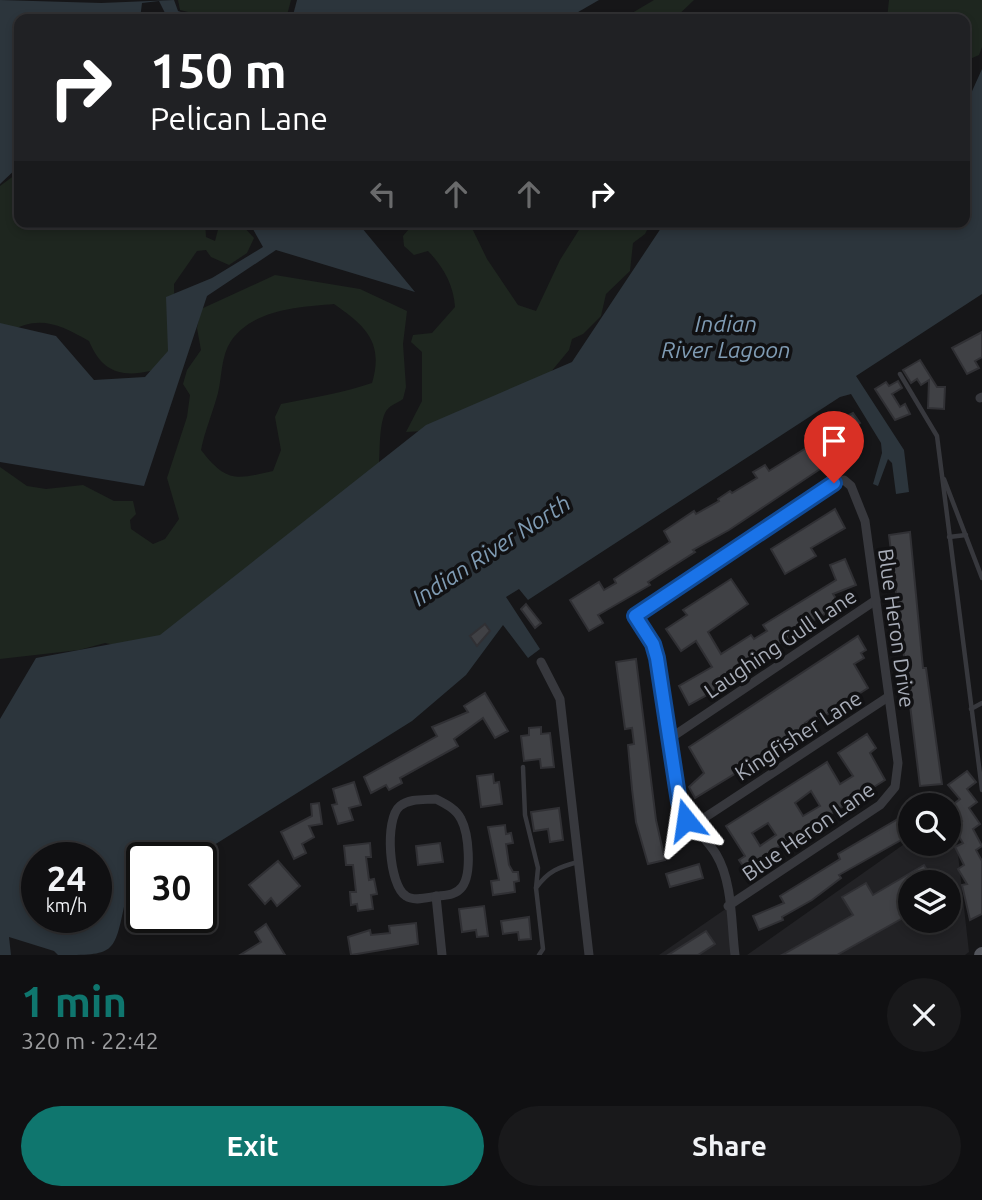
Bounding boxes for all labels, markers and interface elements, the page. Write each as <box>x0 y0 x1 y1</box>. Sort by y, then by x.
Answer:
icon: right <box>35 42 126 133</box>
text: 150 m <box>150 42 287 97</box>
text: Pelican Lane <box>150 100 328 136</box>
icon: left <box>364 175 402 213</box>
icon: ahead <box>437 175 475 213</box>
icon: ahead <box>510 175 548 213</box>
icon: right <box>583 175 621 213</box>
water label: Indian River Lagoon <box>661 311 791 362</box>
pin <box>804 411 864 483</box>
icon: arrive <box>815 422 853 460</box>
water label: Indian River North <box>407 490 575 610</box>
street label: Blue Heron Drive <box>874 547 920 709</box>
street label: Laughing Gull Lane <box>699 583 861 703</box>
street label: Kingfisher Lane <box>730 685 866 785</box>
street label: Blue Heron Lane <box>737 777 879 885</box>
position arrow <box>649 783 723 857</box>
map controls <box>898 793 961 933</box>
button: search <box>898 793 961 856</box>
speed limit sign: 30 <box>126 842 217 933</box>
text: 24 <box>47 858 86 898</box>
button: layers <box>898 870 961 933</box>
text: km/h <box>46 895 87 915</box>
text: 1 min <box>21 978 127 1025</box>
button: close <box>887 978 961 1052</box>
text: 320 m · 22:42 <box>21 1028 159 1053</box>
button: Exit <box>21 1106 484 1186</box>
button: Share <box>498 1106 961 1186</box>

